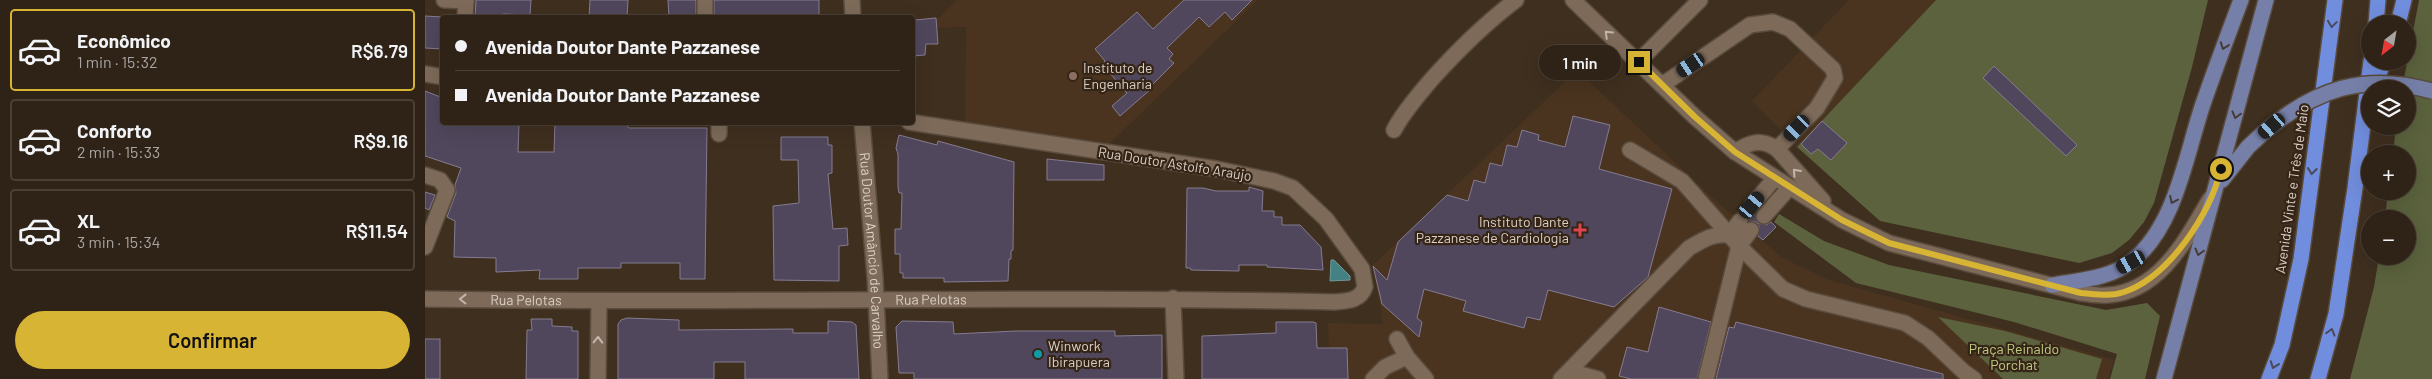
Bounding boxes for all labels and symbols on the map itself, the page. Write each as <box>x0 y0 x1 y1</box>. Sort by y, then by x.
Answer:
north arrow <box>2361 15 2416 70</box>
one-way arrow <box>2327 20 2338 28</box>
one-way arrow <box>1605 31 1614 40</box>
one-way arrow <box>2220 41 2230 50</box>
callout: 1 min <box>1539 44 1621 80</box>
car <box>1674 50 1707 80</box>
route end <box>1628 51 1650 73</box>
place label: Instituto de Engenharia <box>1083 59 1153 92</box>
marker: Instituto de Engenharia <box>1067 70 1079 82</box>
street label: Avenida Vinte e Três de Maio <box>2271 103 2312 275</box>
one-way arrow <box>2231 110 2242 119</box>
car <box>2255 110 2288 142</box>
car <box>1781 112 1812 144</box>
street label: Rua Doutor Astolfo Araújo <box>1097 143 1253 184</box>
street label: Rua Doutor Amâncio de Carvalho <box>857 151 888 349</box>
route start <box>2210 158 2232 180</box>
one-way arrow <box>2307 168 2318 176</box>
one-way arrow <box>1793 169 1802 178</box>
car <box>1736 189 1767 221</box>
one-way arrow <box>2168 195 2179 204</box>
place label: Instituto Dante Pazzanese de Cardiologia <box>1416 213 1569 246</box>
marker: Instituto Dante Pazzanese de Cardiologia <box>1573 223 1587 237</box>
one-way arrow <box>2194 247 2205 256</box>
car <box>2114 248 2147 276</box>
street label: Rua Pelotas <box>895 290 967 308</box>
street label: Rua Pelotas <box>490 291 562 308</box>
one-way arrow <box>458 294 466 304</box>
one-way arrow <box>2326 328 2336 337</box>
one-way arrow <box>593 336 603 344</box>
place label: Winwork Ibirapuera <box>1048 337 1110 370</box>
park label: Praça Reinaldo Porchat <box>1969 340 2059 373</box>
marker: Winwork Ibirapuera <box>1032 348 1044 360</box>
one-way arrow <box>2270 360 2280 369</box>

